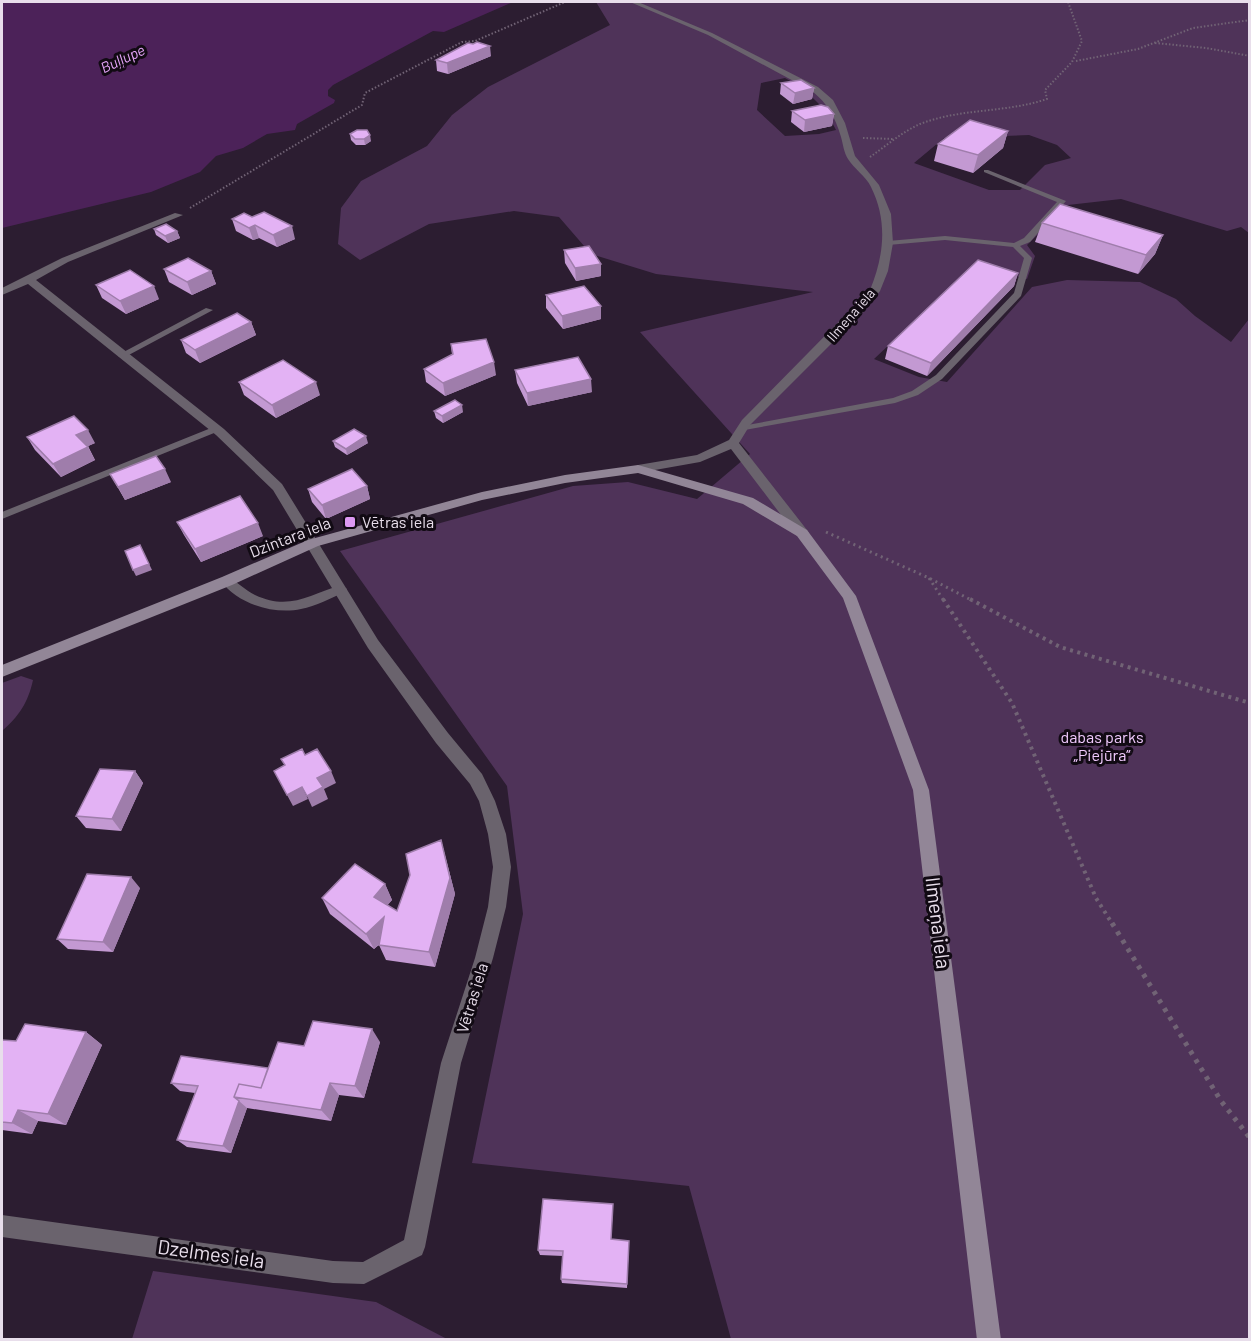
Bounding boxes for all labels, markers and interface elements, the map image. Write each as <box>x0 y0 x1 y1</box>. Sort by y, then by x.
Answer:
water label: Buļļupe <box>98 40 148 76</box>
street label: Ilmeņa iela <box>823 285 878 345</box>
street label: Dzintara iela <box>247 512 333 561</box>
place label: Vētras iela <box>362 512 434 531</box>
marker: Vētras iela <box>343 515 357 529</box>
park label: dabas parks „Piejūra” <box>1060 727 1144 764</box>
street label: Ilmeņa iela <box>921 876 957 970</box>
street label: Vētras iela <box>452 961 491 1035</box>
street label: Dzelmes iela <box>156 1234 266 1272</box>

